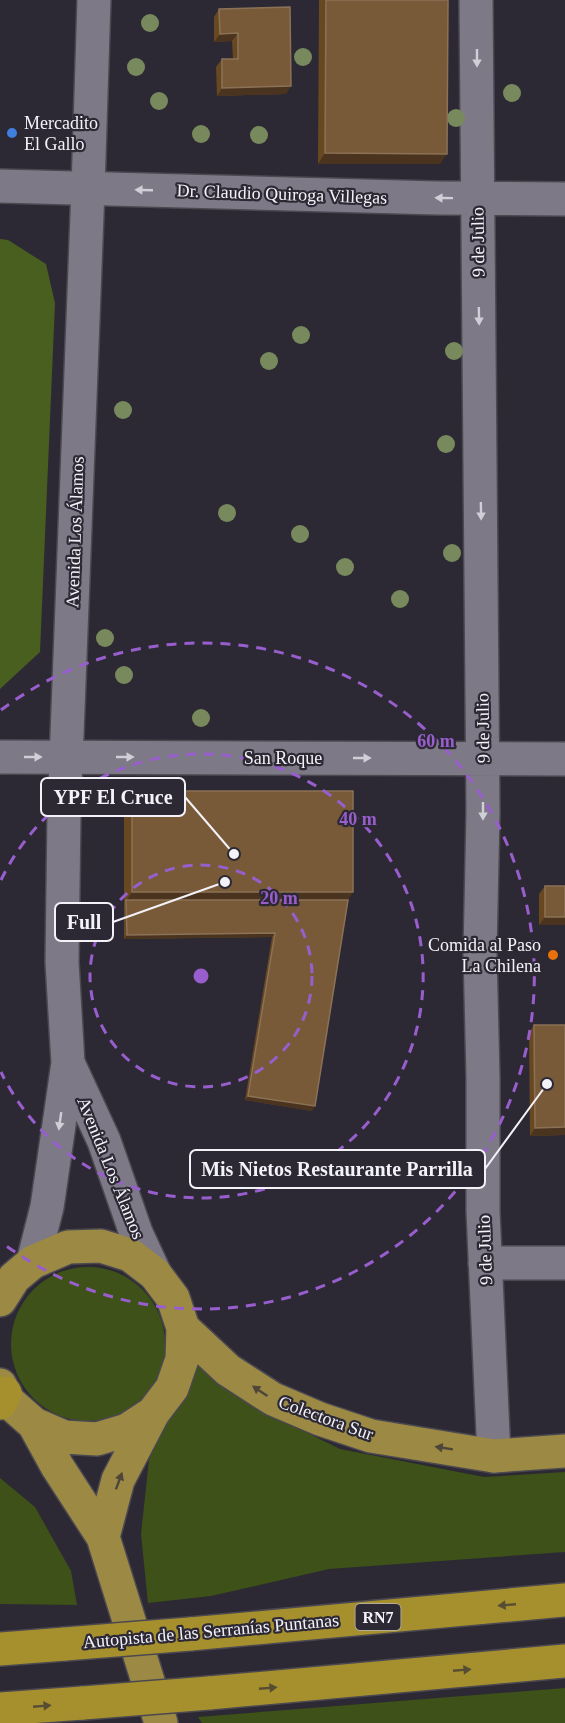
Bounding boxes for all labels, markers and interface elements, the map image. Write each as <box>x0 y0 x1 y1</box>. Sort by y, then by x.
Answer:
one-way arrow <box>472 49 482 68</box>
place label: Mercadito El Gallo <box>24 113 98 154</box>
marker: Mercadito El Gallo <box>5 126 19 140</box>
street label: Dr. Claudio Quiroga Villegas <box>176 180 388 208</box>
one-way arrow <box>134 185 153 195</box>
one-way arrow <box>434 193 453 203</box>
street label: 9 de Julio <box>467 207 489 277</box>
one-way arrow <box>474 307 484 326</box>
street label: Avenida Los Álamos <box>61 456 88 608</box>
one-way arrow <box>476 502 486 521</box>
street label: 9 de Julio <box>472 693 494 763</box>
text: 60 m <box>417 731 455 751</box>
street label: San Roque <box>244 748 322 768</box>
one-way arrow <box>24 752 43 762</box>
one-way arrow <box>115 752 134 762</box>
one-way arrow <box>352 753 371 763</box>
callout: YPF El Cruce <box>41 778 185 816</box>
text: YPF El Cruce <box>53 786 173 808</box>
one-way arrow <box>478 802 488 821</box>
text: 40 m <box>339 809 377 829</box>
text: 20 m <box>260 888 298 908</box>
callout: Full <box>55 903 113 941</box>
text: Full <box>67 911 102 933</box>
place label: Comida al Paso La Chilena <box>428 935 541 976</box>
marker: Comida al Paso La Chilena <box>546 948 560 962</box>
centre of rings <box>191 966 211 986</box>
street label: Avenida Los Álamos <box>73 1094 150 1242</box>
one-way arrow <box>55 1112 64 1131</box>
callout: Mis Nietos Restaurante Parrilla <box>190 1150 485 1188</box>
text: Mis Nietos Restaurante Parrilla <box>201 1158 473 1180</box>
street label: 9 de Julio <box>474 1215 496 1285</box>
one-way arrow <box>251 1385 268 1396</box>
street label: Colectora Sur <box>276 1392 376 1444</box>
one-way arrow <box>435 1443 454 1452</box>
one-way arrow <box>114 1472 124 1490</box>
one-way arrow <box>497 1601 516 1610</box>
road number: RN7 <box>356 1604 400 1630</box>
street label: Autopista de las Serranías Puntanas <box>82 1610 340 1652</box>
one-way arrow <box>452 1665 471 1675</box>
one-way arrow <box>258 1683 277 1693</box>
one-way arrow <box>32 1701 51 1711</box>

